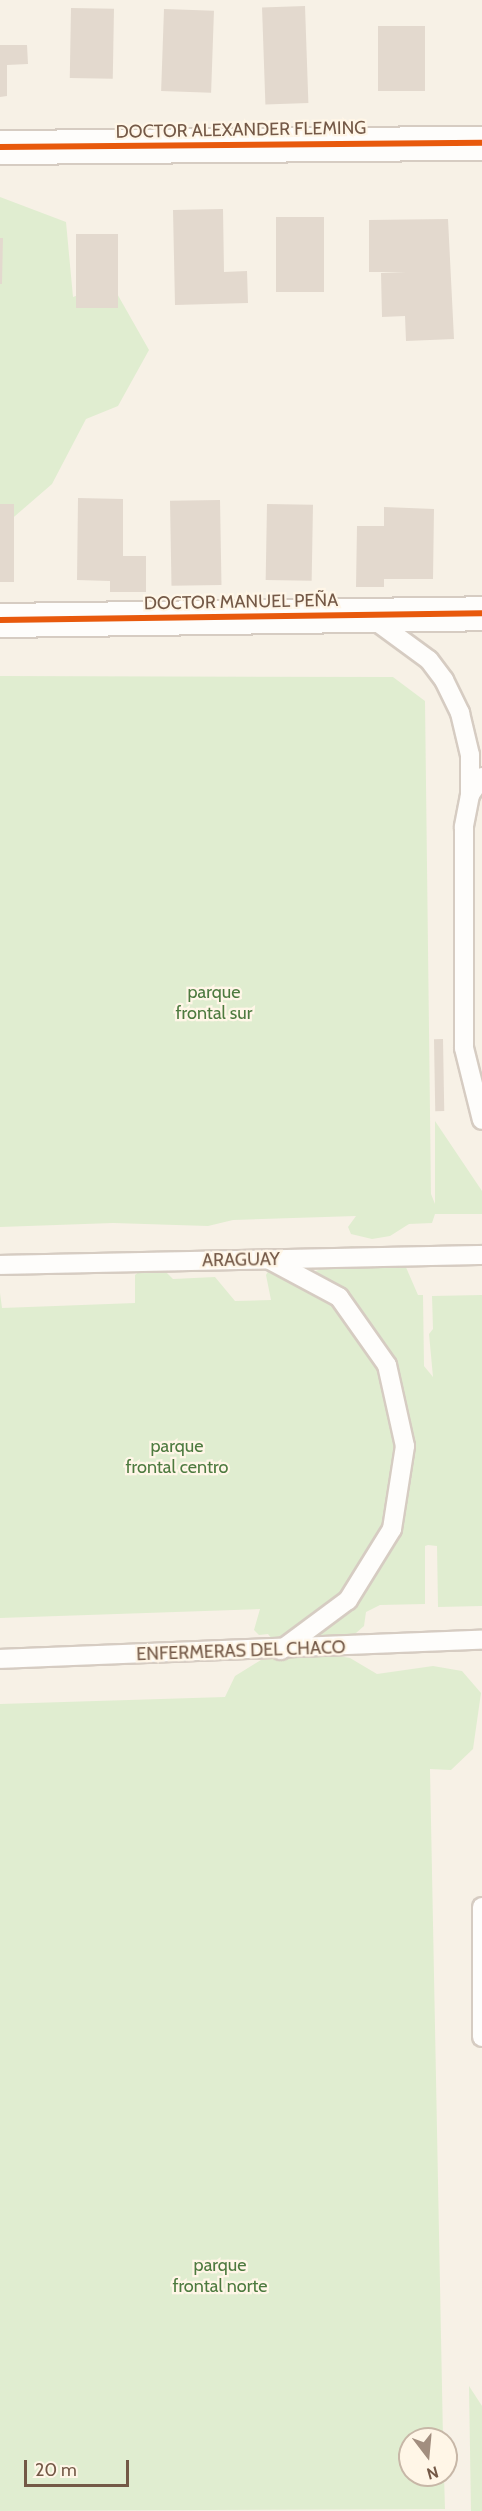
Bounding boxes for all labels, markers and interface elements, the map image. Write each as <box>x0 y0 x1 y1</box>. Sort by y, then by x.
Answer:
street label: DOCTOR ALEXANDER FLEMING <box>115 117 367 143</box>
street label: DOCTOR MANUEL PEÑA <box>144 590 338 614</box>
park label: parque frontal sur <box>176 982 252 1024</box>
street label: ARAGUAY <box>202 1249 280 1271</box>
park label: parque frontal centro <box>126 1436 228 1478</box>
street label: ENFERMERAS DEL CHACO <box>136 1637 346 1665</box>
park label: parque frontal norte <box>172 2255 268 2298</box>
north arrow <box>398 2427 458 2487</box>
scale bar <box>27 2448 132 2486</box>
text: 20 m <box>35 2459 77 2481</box>
text: N <box>424 2462 441 2484</box>

